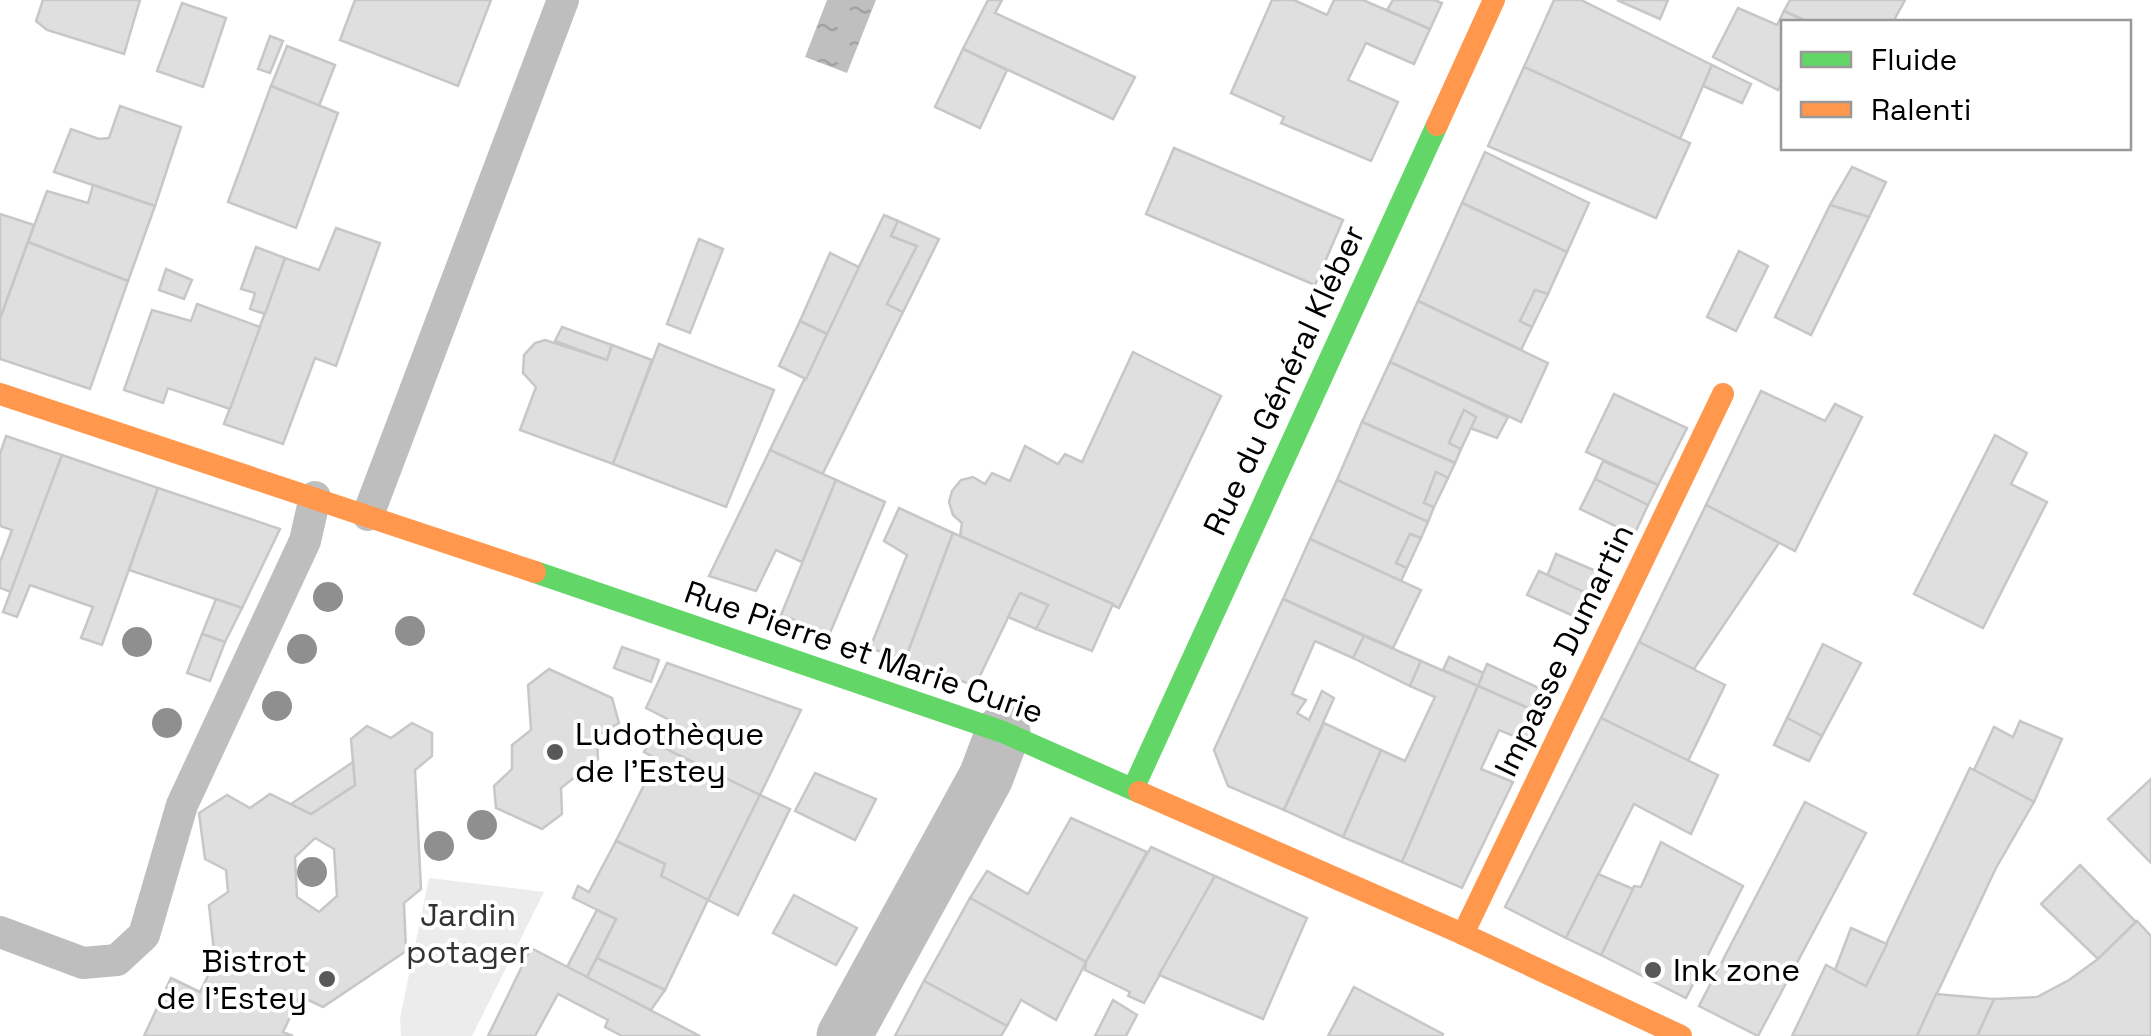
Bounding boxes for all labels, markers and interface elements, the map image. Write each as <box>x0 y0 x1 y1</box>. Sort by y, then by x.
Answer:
legend <box>1781 20 2131 150</box>
text: Fluide <box>1871 40 1957 79</box>
text: Ralenti <box>1871 90 1971 129</box>
street label: Rue du Général Kléber <box>1194 218 1374 542</box>
street label: Impasse Dumartin <box>1486 517 1642 783</box>
street label: Rue Pierre et Marie Curie <box>679 572 1049 732</box>
place label: Ludothèque de l'Estey <box>575 714 764 791</box>
marker: Ludothèque de l'Estey <box>544 741 566 763</box>
park label: Jardin potager <box>406 895 530 972</box>
place label: Bistrot de l'Estey <box>156 941 307 1018</box>
place label: Ink zone <box>1673 950 1800 990</box>
marker: Ink zone <box>1642 959 1664 981</box>
marker: Bistrot de l'Estey <box>316 968 338 990</box>

